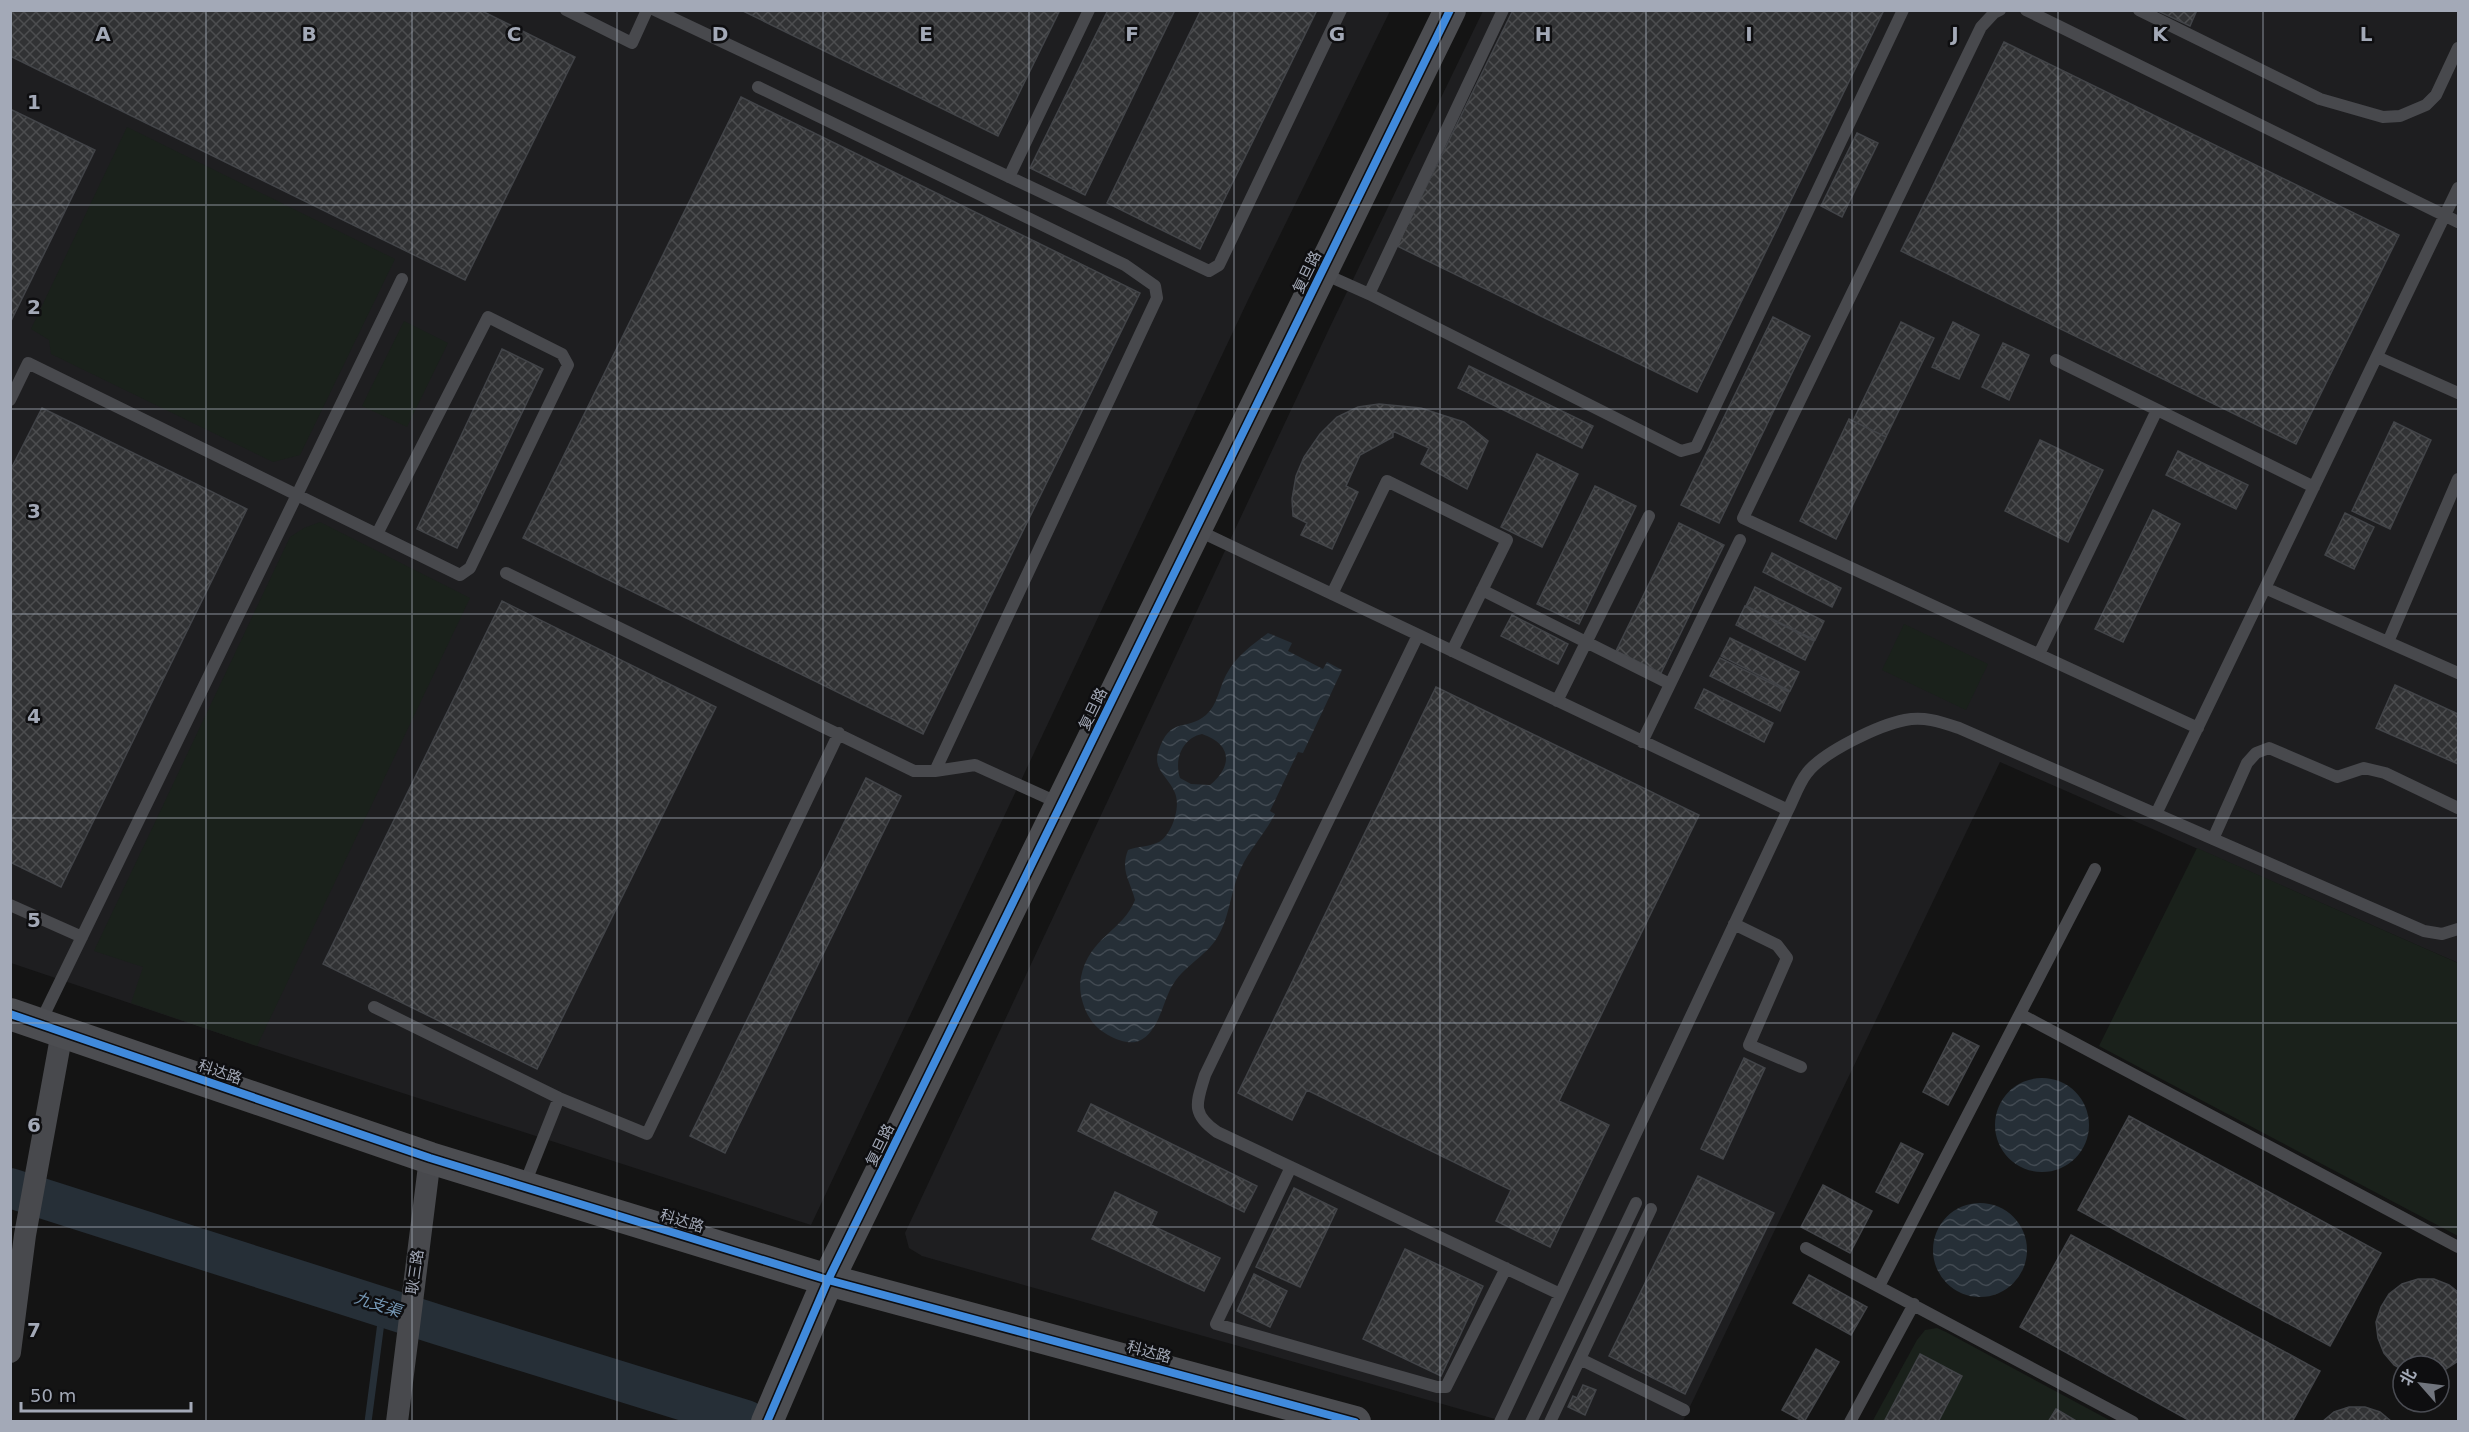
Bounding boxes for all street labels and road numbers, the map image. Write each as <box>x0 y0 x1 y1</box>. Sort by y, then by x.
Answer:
street label: 复旦路 <box>1289 248 1325 296</box>
street label: 复旦路 <box>1075 685 1111 733</box>
street label: 科达路 <box>196 1056 244 1088</box>
street label: 复旦路 <box>862 1121 898 1169</box>
street label: 科达路 <box>658 1206 706 1236</box>
street label: 耿三路 <box>403 1248 427 1296</box>
street label: 科达路 <box>1125 1337 1173 1367</box>

